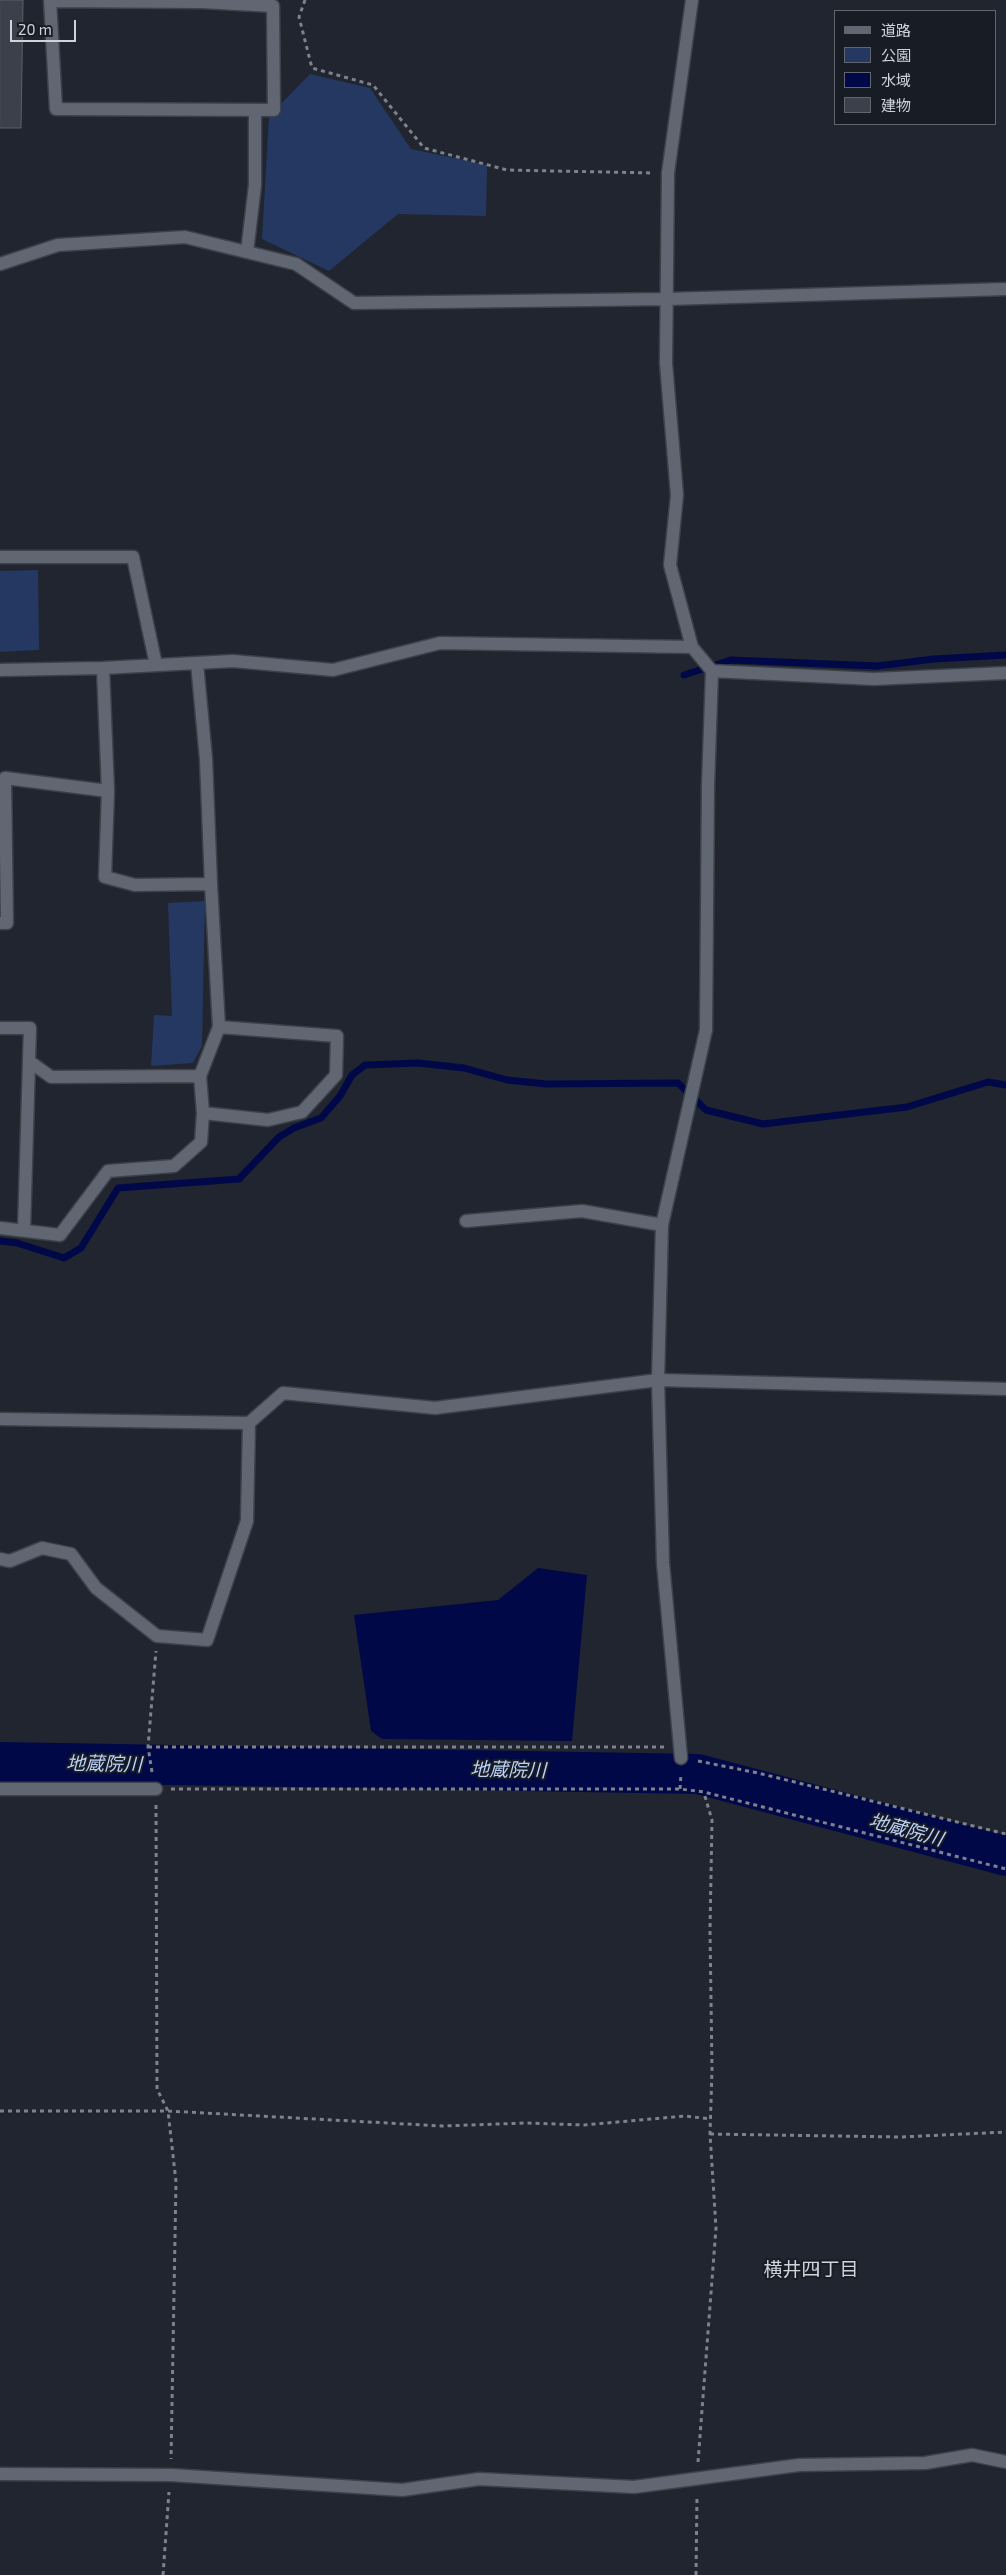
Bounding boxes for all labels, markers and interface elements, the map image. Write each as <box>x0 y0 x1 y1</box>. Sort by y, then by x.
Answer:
scale bar <box>12 10 79 42</box>
legend <box>834 10 996 125</box>
text: 20 m <box>18 20 52 38</box>
text: 道路 <box>881 21 911 39</box>
text: 公園 <box>881 46 911 64</box>
text: 水域 <box>881 71 911 89</box>
text: 建物 <box>881 96 911 114</box>
water label: 地蔵院川 <box>66 1752 142 1776</box>
water label: 地蔵院川 <box>470 1758 546 1782</box>
water label: 地蔵院川 <box>866 1809 946 1851</box>
district label: 横井四丁目 <box>764 2259 858 2281</box>

